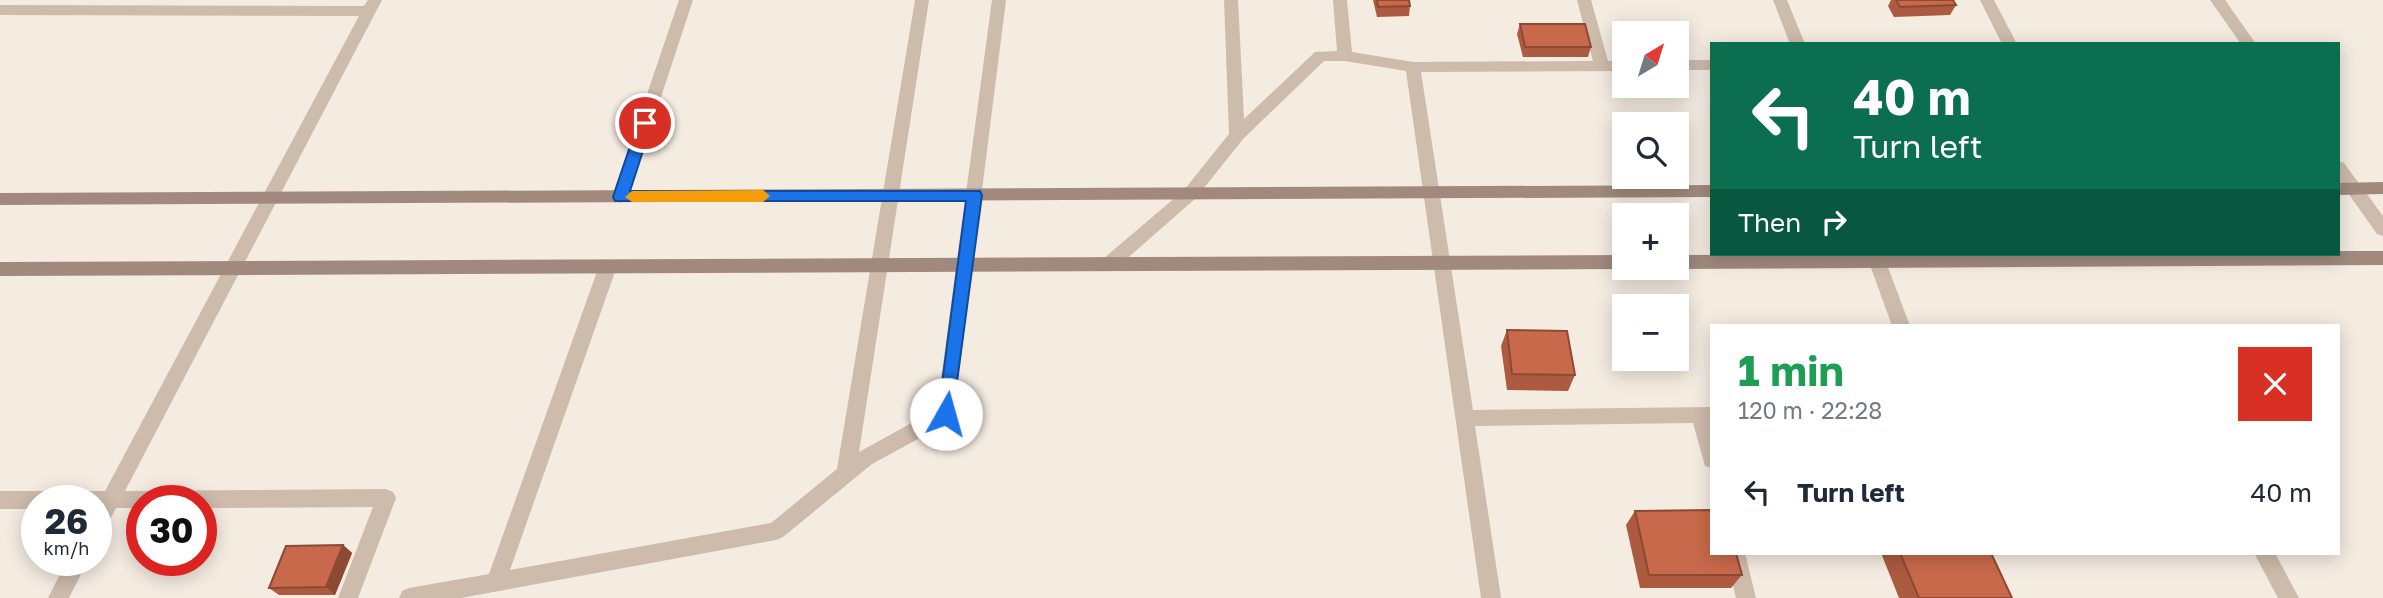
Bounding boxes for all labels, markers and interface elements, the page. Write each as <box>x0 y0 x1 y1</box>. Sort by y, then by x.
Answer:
north arrow <box>1612 21 1689 98</box>
map controls <box>1612 21 1689 371</box>
text: 40 m <box>1853 67 1971 126</box>
icon: left <box>1738 70 1829 161</box>
pin <box>615 93 675 153</box>
icon: arrive <box>626 104 664 142</box>
button: search <box>1612 112 1689 189</box>
text: Turn left <box>1853 127 1982 165</box>
button: + <box>1612 203 1689 280</box>
icon: right <box>1815 203 1853 241</box>
text: Then <box>1738 207 1801 238</box>
button: − <box>1612 294 1689 371</box>
text: 1 min <box>1738 345 1844 395</box>
button: close <box>2238 347 2312 421</box>
position arrow <box>909 377 983 451</box>
text: 120 m · 22:28 <box>1738 396 1882 424</box>
icon: left <box>1738 473 1776 511</box>
text: Turn left <box>1797 477 1905 508</box>
text: 40 m <box>2251 477 2312 508</box>
speed limit sign: 30 <box>126 485 217 576</box>
text: 26 <box>45 500 88 542</box>
text: km/h <box>44 537 89 559</box>

